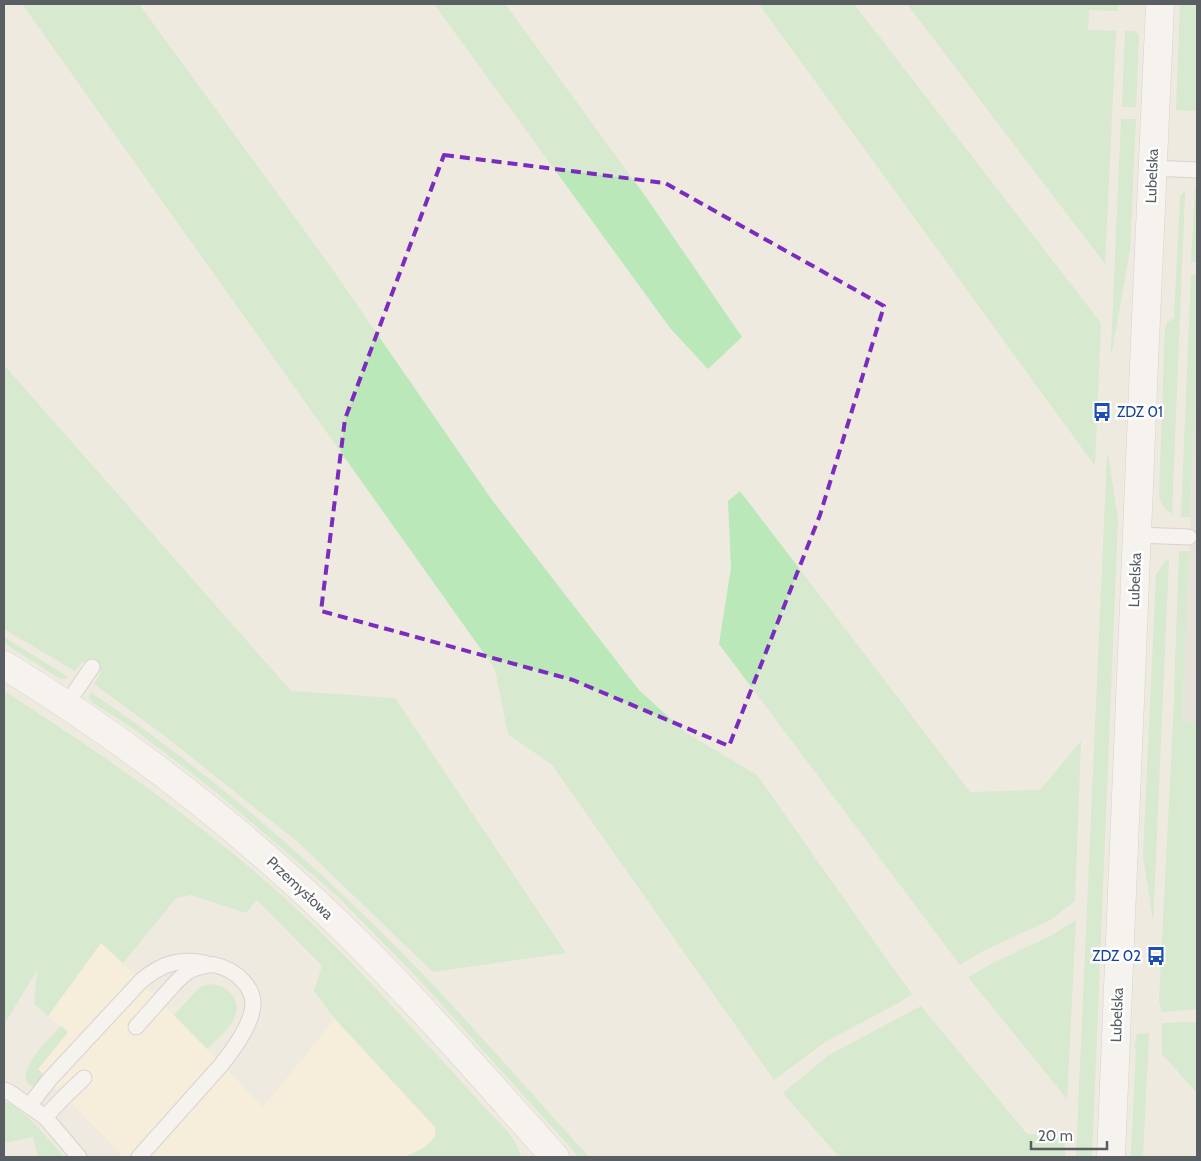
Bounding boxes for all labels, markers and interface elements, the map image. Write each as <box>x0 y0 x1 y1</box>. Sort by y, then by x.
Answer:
street label: Lubelska <box>1142 147 1162 204</box>
bus stop icon: ZDZ 01 <box>1091 401 1113 423</box>
place label: ZDZ 01 <box>1117 403 1163 421</box>
street label: Lubelska <box>1125 551 1145 608</box>
street label: Przemysłowa <box>263 853 338 924</box>
bus stop icon: ZDZ 02 <box>1145 945 1167 967</box>
place label: ZDZ 02 <box>1092 947 1141 965</box>
street label: Lubelska <box>1107 986 1127 1043</box>
scale bar <box>1031 1118 1107 1150</box>
text: 20 m <box>1038 1127 1073 1145</box>

